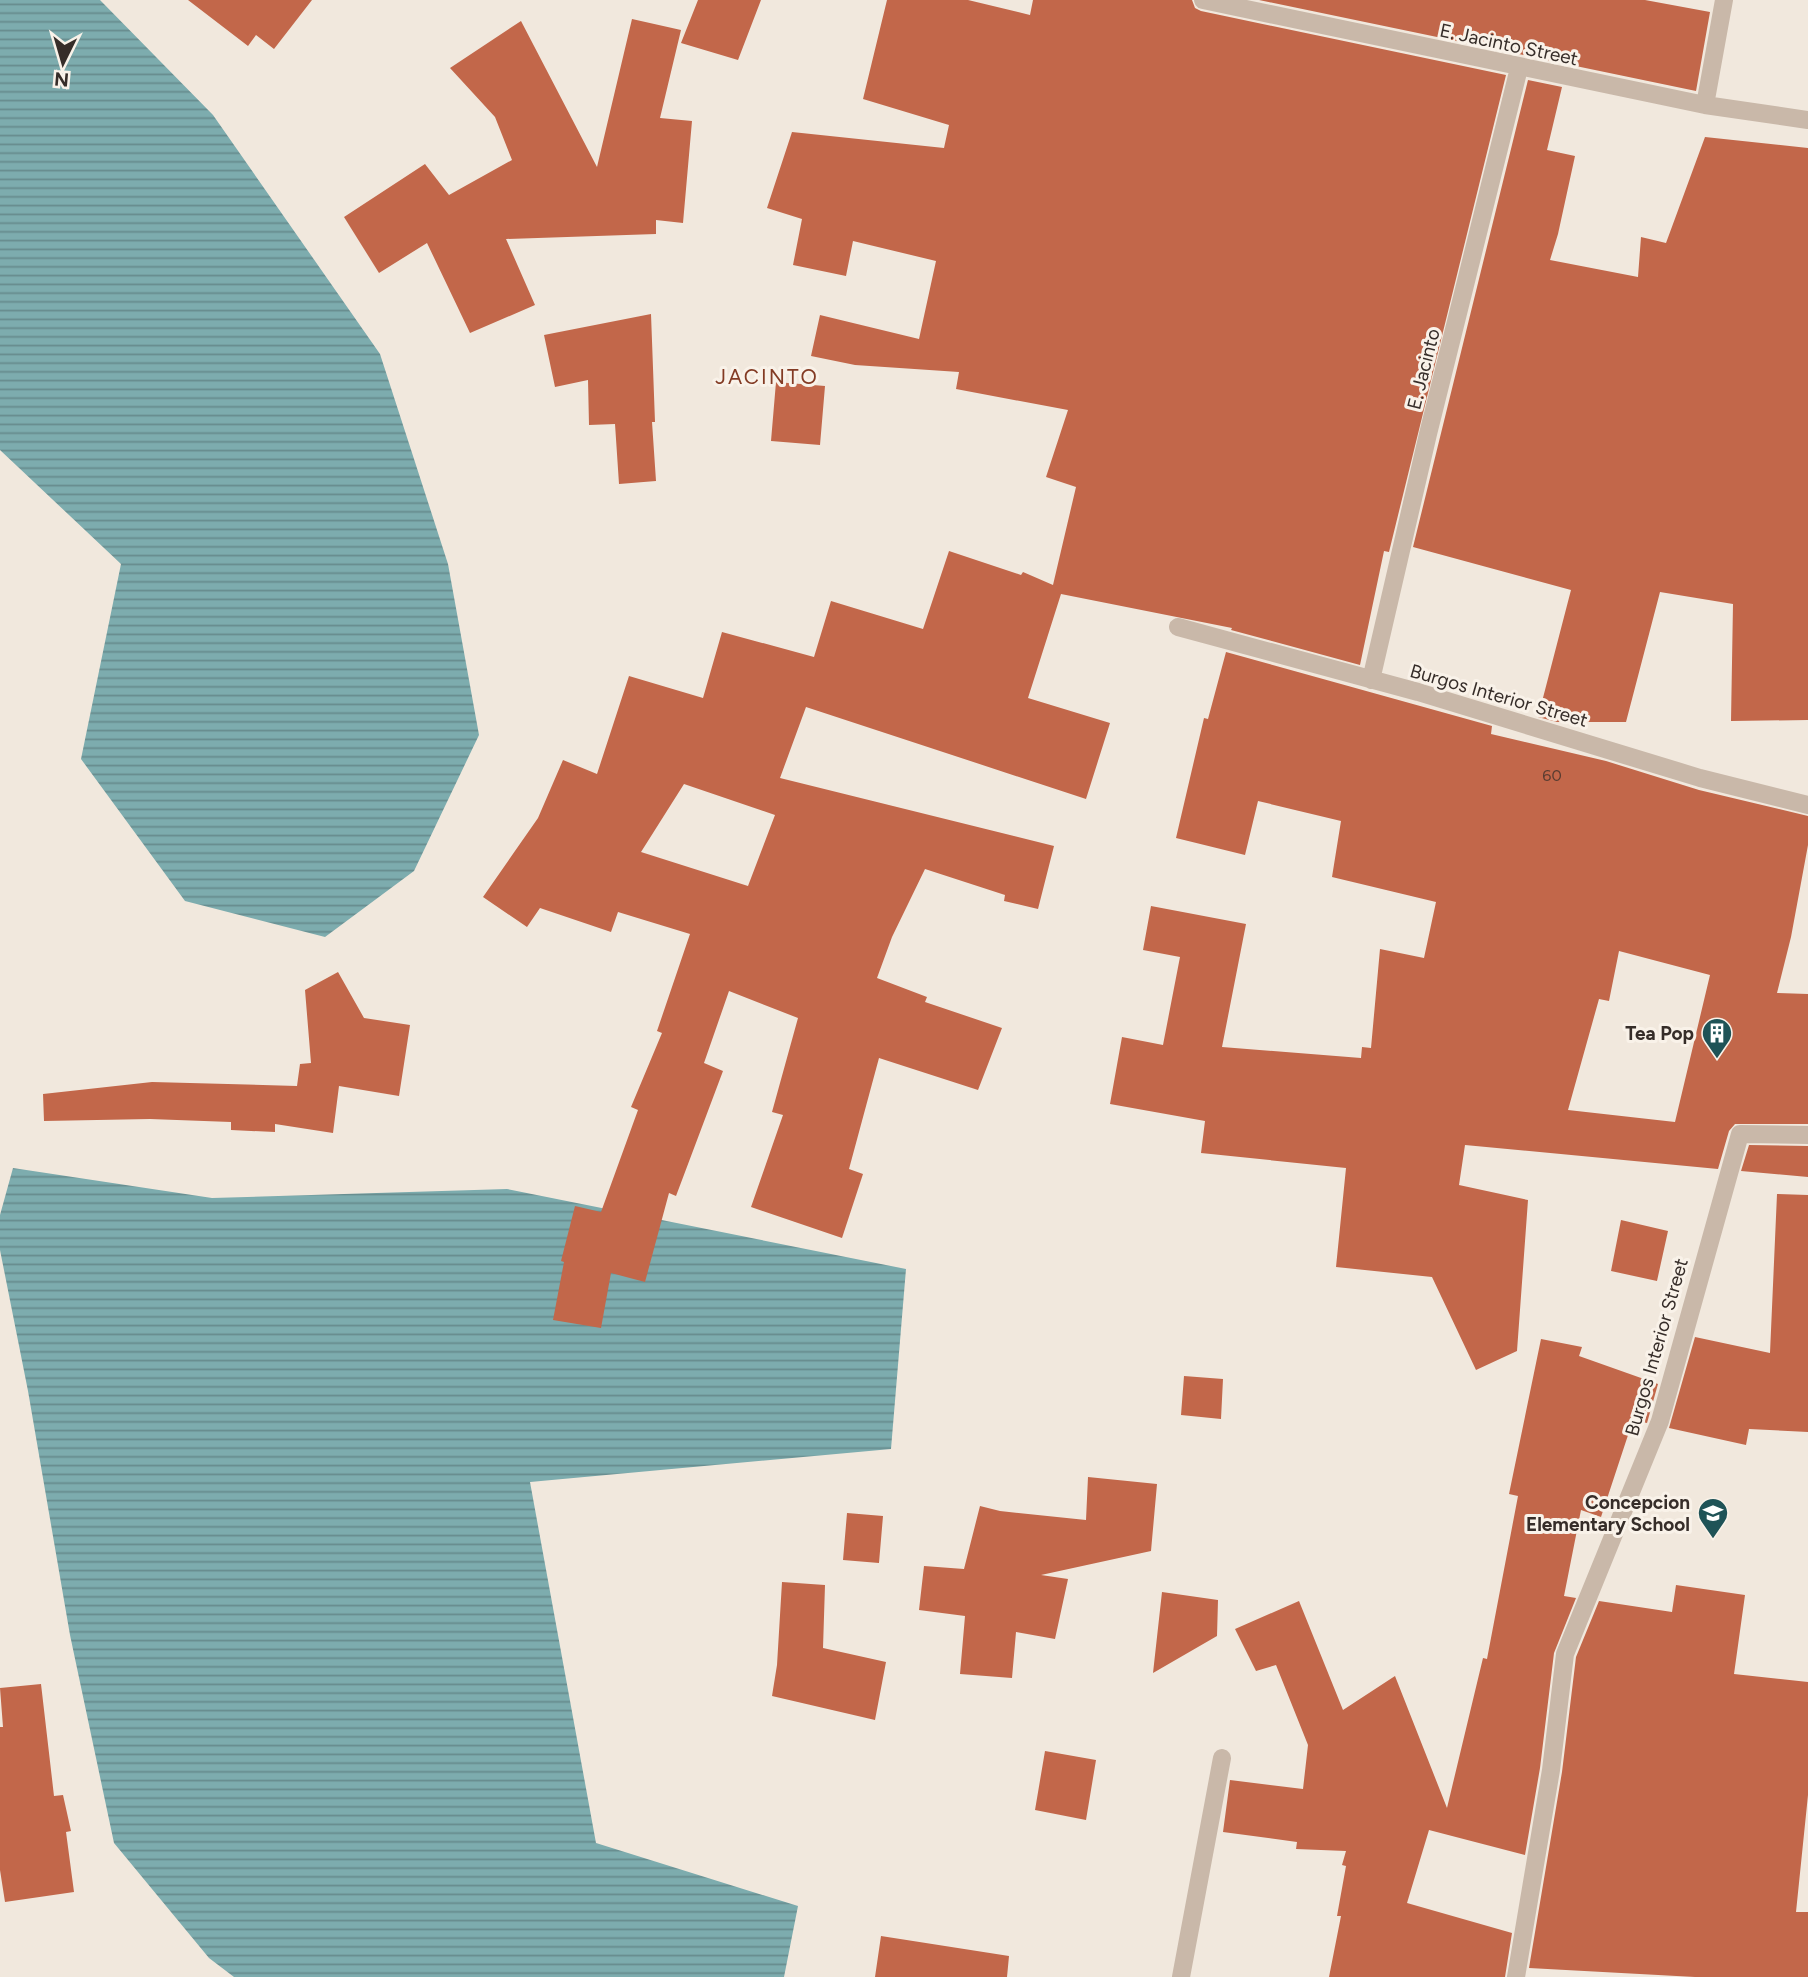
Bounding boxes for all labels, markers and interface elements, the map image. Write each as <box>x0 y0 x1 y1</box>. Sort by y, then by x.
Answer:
street label: E. Jacinto Street <box>1438 19 1580 70</box>
north arrow <box>28 28 98 98</box>
text: N <box>53 67 70 92</box>
street label: E. Jacinto <box>1402 326 1445 412</box>
district label: JACINTO <box>715 364 819 389</box>
street label: Burgos Interior Street <box>1407 659 1590 732</box>
house number: 60 <box>1542 766 1562 785</box>
building icon: Tea Pop <box>1700 1016 1734 1060</box>
place label: Tea Pop <box>1625 1022 1694 1045</box>
street label: Burgos Interior Street <box>1620 1256 1693 1439</box>
place label: Concepcion Elementary School <box>1526 1491 1690 1536</box>
school or university icon: Concepcion Elementary School <box>1696 1496 1730 1540</box>

